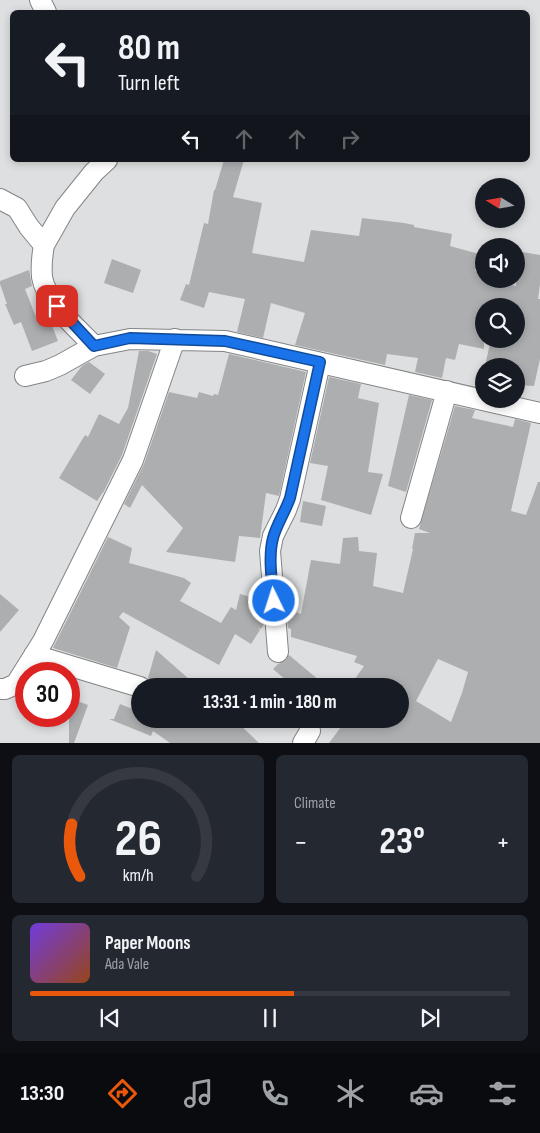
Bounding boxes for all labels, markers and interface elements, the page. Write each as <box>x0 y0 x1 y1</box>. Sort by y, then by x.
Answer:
text: 80 m <box>118 27 180 70</box>
icon: left <box>35 30 100 95</box>
text: Turn left <box>118 70 180 97</box>
icon: left <box>177 125 205 153</box>
icon: ahead <box>230 125 258 153</box>
icon: ahead <box>283 125 311 153</box>
icon: right <box>336 125 364 153</box>
north arrow <box>475 178 525 228</box>
map controls <box>475 178 525 408</box>
button: sound <box>475 238 525 288</box>
pin <box>36 285 78 327</box>
icon: arrive <box>43 292 71 320</box>
button: search <box>475 298 525 348</box>
button: layers <box>475 358 525 408</box>
position arrow <box>247 574 299 626</box>
speed limit sign: 30 <box>15 662 80 727</box>
text: 13:31 · 1 min · 180 m <box>203 691 337 714</box>
text: Climate <box>294 794 336 813</box>
text: 26 <box>114 808 162 871</box>
text: 23° <box>379 819 425 864</box>
text: − <box>294 826 308 859</box>
text: + <box>496 826 510 859</box>
text: km/h <box>123 865 153 886</box>
text: Paper Moons <box>105 932 191 955</box>
text: Ada Vale <box>105 955 149 974</box>
icon: previous <box>96 1004 124 1032</box>
icon: pause <box>256 1004 284 1032</box>
icon: next <box>416 1004 444 1032</box>
icon: directions <box>105 1076 140 1111</box>
icon: music <box>181 1076 216 1111</box>
icon: phone <box>257 1076 292 1111</box>
icon: climate <box>333 1076 368 1111</box>
icon: car <box>409 1076 444 1111</box>
icon: filters <box>485 1076 520 1111</box>
text: 13:30 <box>20 1080 64 1107</box>

